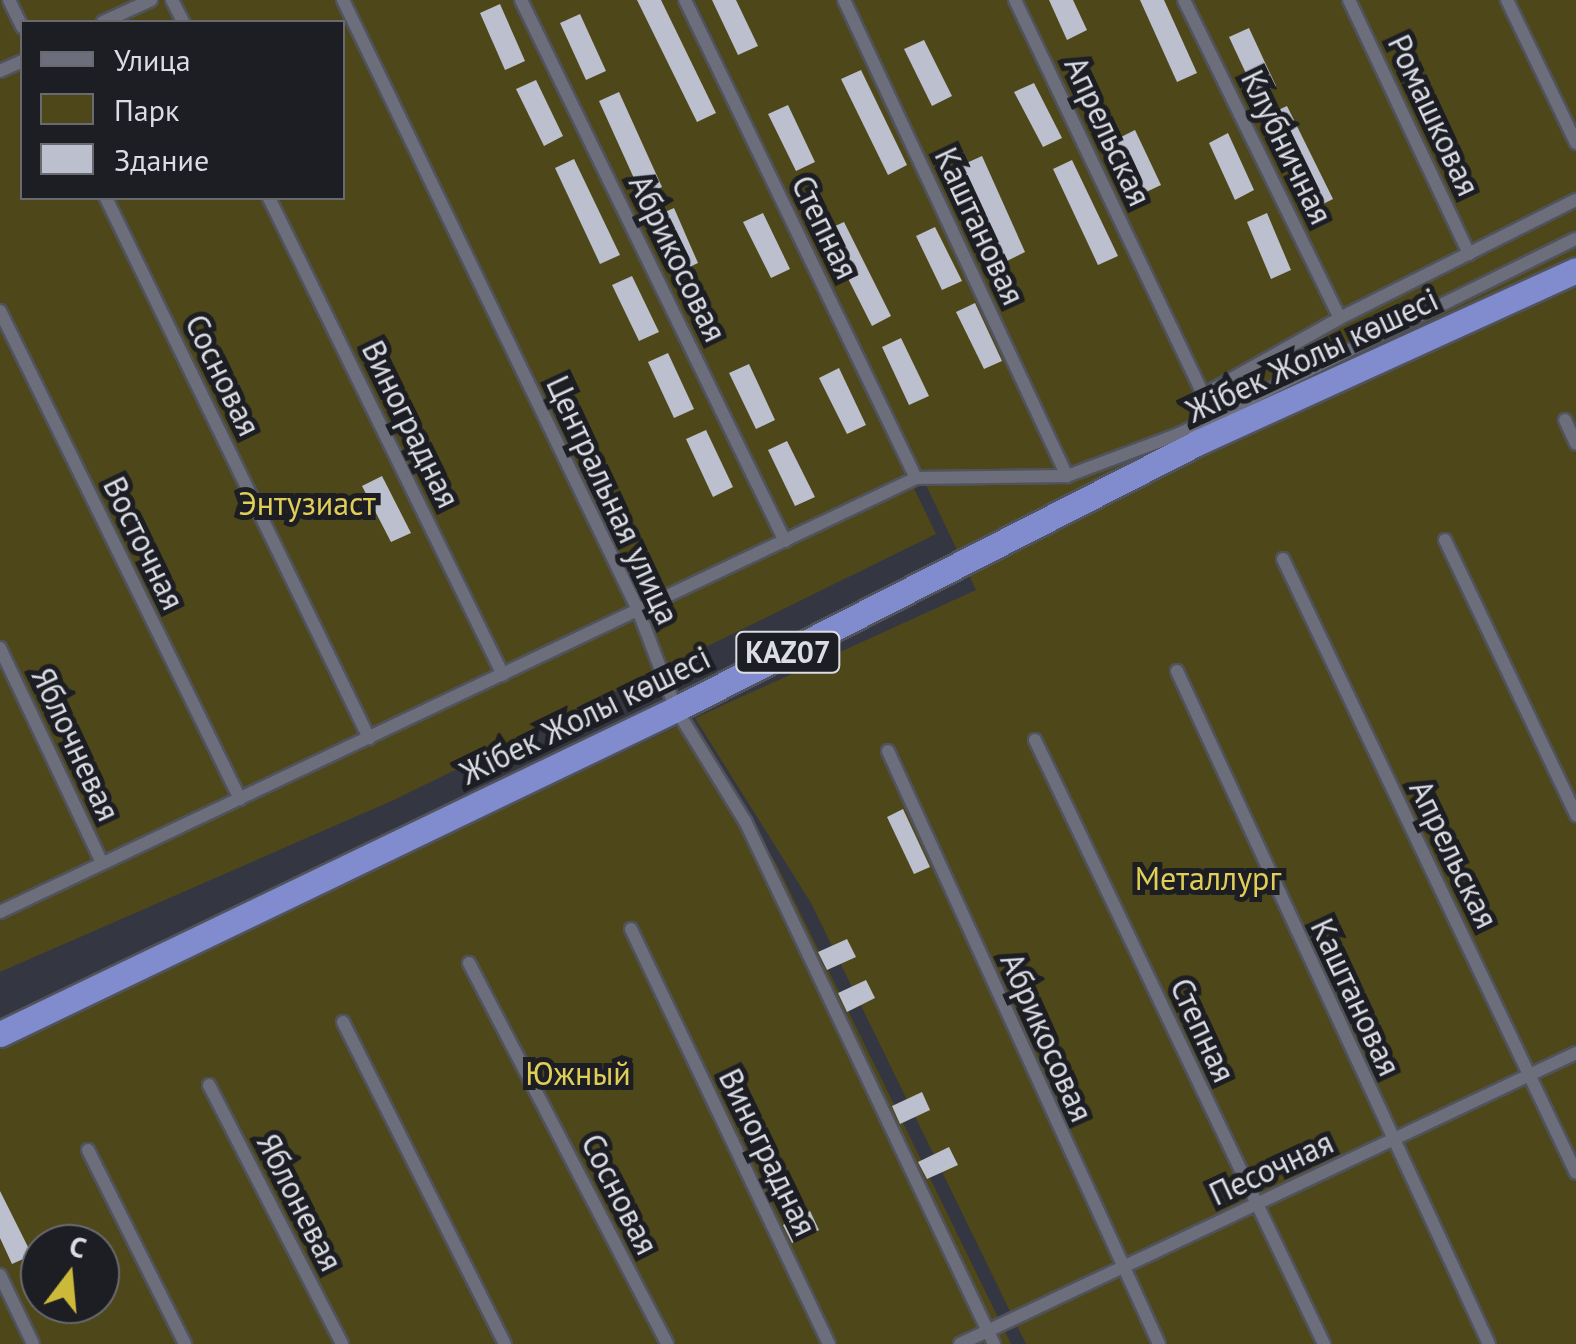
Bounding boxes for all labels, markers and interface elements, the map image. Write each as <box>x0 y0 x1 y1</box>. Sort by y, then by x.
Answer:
legend <box>20 20 345 200</box>
street label: Ромашковая <box>1380 28 1488 202</box>
text: Улица <box>114 40 191 79</box>
street label: Апрельская <box>1057 50 1159 212</box>
street label: Клубничная <box>1233 64 1341 230</box>
text: Парк <box>114 90 179 129</box>
text: Здание <box>114 140 209 179</box>
street label: Каштановая <box>927 141 1033 311</box>
street label: Абрикосовая <box>621 168 735 348</box>
street label: Степная <box>784 169 866 285</box>
street label: Жібек Жолы көшесі <box>1180 280 1444 430</box>
street label: Сосновая <box>177 308 269 442</box>
street label: Виноградная <box>354 334 468 514</box>
street label: Центральная улица <box>539 370 687 630</box>
street label: Восточная <box>95 470 193 616</box>
park label: Энтузиаст <box>238 484 376 522</box>
road number: KAZ07 <box>733 627 843 677</box>
street label: Жібек Жолы көшесі <box>454 638 716 792</box>
street label: Яблочневая <box>24 661 128 827</box>
street label: Апрельская <box>1402 774 1506 934</box>
park label: Металлург <box>1135 859 1281 897</box>
street label: Каштановая <box>1303 912 1409 1082</box>
street label: Абрикосовая <box>993 947 1101 1127</box>
street label: Степная <box>1162 972 1244 1088</box>
park label: Южный <box>525 1054 631 1092</box>
street label: Виноградная <box>711 1062 825 1242</box>
street label: Песочная <box>1203 1123 1339 1213</box>
street label: Яблоневая <box>249 1127 351 1277</box>
street label: Сосновая <box>573 1127 667 1261</box>
north arrow <box>20 1224 120 1324</box>
text: С <box>65 1227 90 1267</box>

